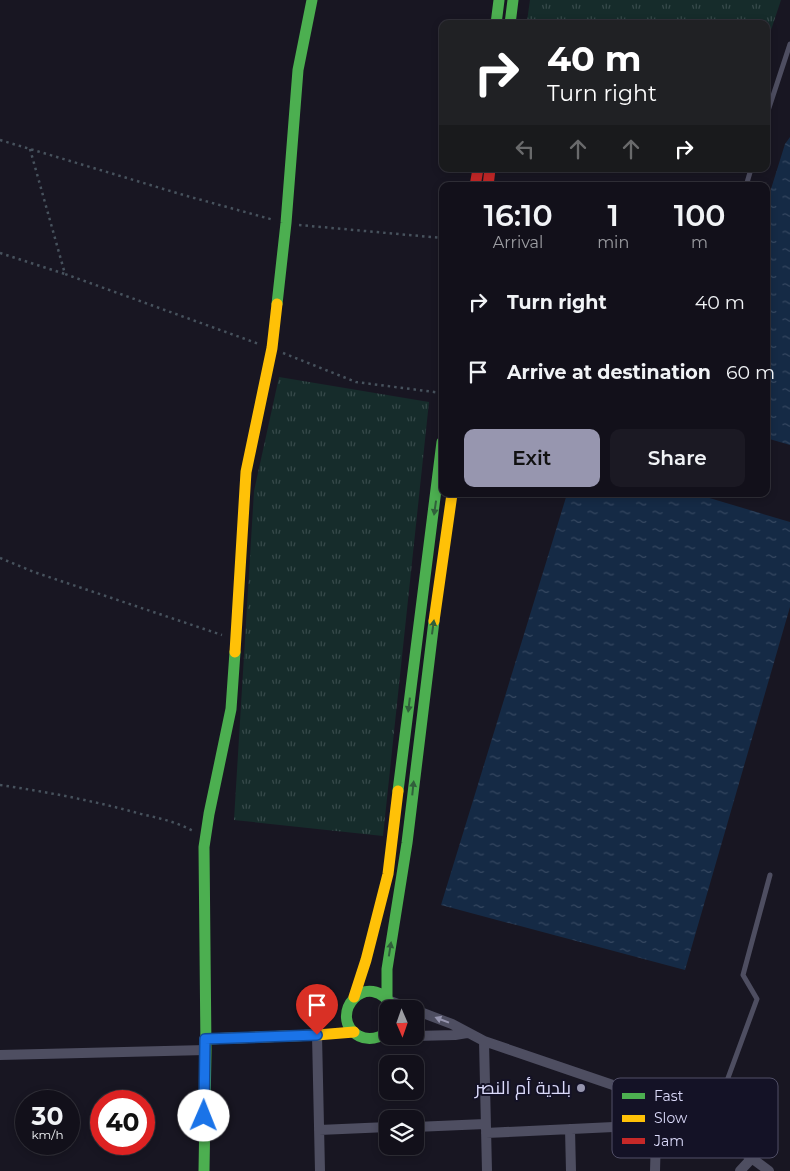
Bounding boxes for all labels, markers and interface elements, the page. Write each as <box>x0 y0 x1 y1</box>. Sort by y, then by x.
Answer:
text: 40 m <box>547 37 642 80</box>
icon: right <box>464 40 529 105</box>
text: Turn right <box>547 80 657 107</box>
icon: left <box>511 135 539 163</box>
icon: ahead <box>564 135 592 163</box>
icon: ahead <box>617 135 645 163</box>
icon: right <box>670 135 698 163</box>
text: 16:10 <box>483 197 553 234</box>
text: 1 <box>607 197 619 234</box>
text: 100 <box>674 197 726 234</box>
text: Arrival <box>493 233 543 252</box>
text: min <box>597 233 629 252</box>
text: m <box>691 233 708 252</box>
icon: right <box>464 288 492 316</box>
text: Turn right <box>507 291 607 314</box>
text: 40 m <box>695 291 745 314</box>
icon: arrive <box>464 358 492 386</box>
text: Arrive at destination <box>507 361 711 384</box>
text: 60 m <box>726 361 775 384</box>
button: Exit <box>464 429 600 487</box>
button: Share <box>610 429 745 487</box>
one-way arrow <box>430 500 438 516</box>
one-way arrow <box>430 618 438 634</box>
one-way arrow <box>405 698 413 714</box>
one-way arrow <box>409 780 417 796</box>
one-way arrow <box>387 940 395 956</box>
pin <box>296 984 338 1035</box>
icon: arrive <box>303 991 331 1019</box>
north arrow <box>379 1000 424 1045</box>
map controls <box>379 1000 424 1155</box>
one-way arrow <box>434 1016 449 1023</box>
button: search <box>379 1055 424 1100</box>
place label: بلدية أم النصر <box>474 1077 571 1100</box>
legend <box>612 1078 778 1158</box>
marker: بلدية أم النصر <box>575 1082 587 1094</box>
text: Fast <box>654 1087 684 1105</box>
position arrow <box>177 1089 229 1141</box>
speed limit sign: 40 <box>90 1090 155 1155</box>
text: 30 <box>32 1101 63 1131</box>
text: Slow <box>654 1109 688 1127</box>
button: layers <box>379 1110 424 1155</box>
text: km/h <box>31 1127 64 1142</box>
text: Jam <box>653 1132 684 1150</box>

